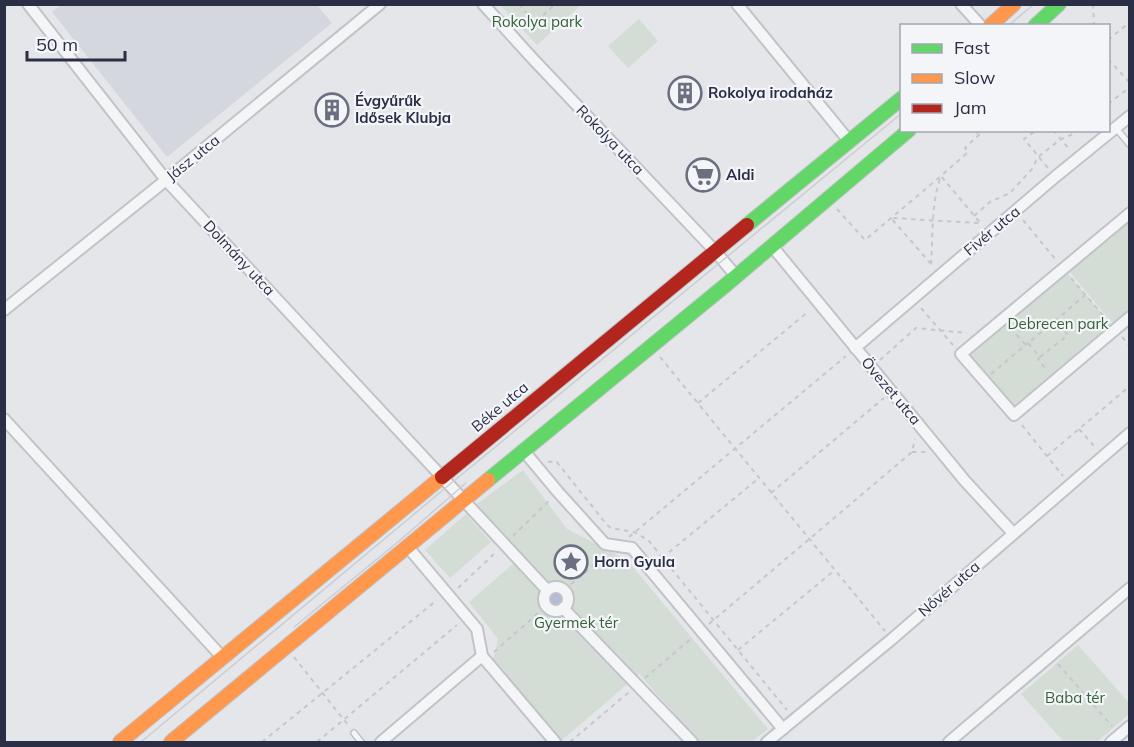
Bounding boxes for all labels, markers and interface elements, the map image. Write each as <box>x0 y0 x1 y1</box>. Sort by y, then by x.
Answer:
park label: Rokolya park <box>492 12 582 31</box>
scale bar <box>27 24 124 62</box>
legend <box>900 24 1110 132</box>
text: 50 m <box>36 33 78 56</box>
text: Fast <box>954 36 990 59</box>
text: Slow <box>954 66 996 89</box>
building icon: Rokolya irodaház <box>667 75 703 111</box>
place label: Rokolya irodaház <box>708 83 833 102</box>
place label: Évgyűrűk Idősek Klubja <box>355 91 451 127</box>
building icon: Évgyűrűk Idősek Klubja <box>314 92 350 128</box>
text: Jam <box>954 96 987 119</box>
street label: Rokolya utca <box>572 101 648 178</box>
street label: Jász utca <box>162 130 223 185</box>
supermarket icon: Aldi <box>685 157 721 193</box>
place label: Aldi <box>726 165 754 184</box>
street label: Fivér utca <box>960 202 1024 260</box>
street label: Dolmány utca <box>200 216 279 299</box>
park label: Debrecen park <box>1007 314 1109 333</box>
street label: Övezet utca <box>858 353 925 428</box>
street label: Béke utca <box>467 377 532 436</box>
place icon: Horn Gyula <box>553 544 589 580</box>
place label: Horn Gyula <box>594 552 675 571</box>
street label: Nővér utca <box>914 557 983 620</box>
park label: Gyermek tér <box>534 613 619 632</box>
park label: Baba tér <box>1045 688 1105 707</box>

